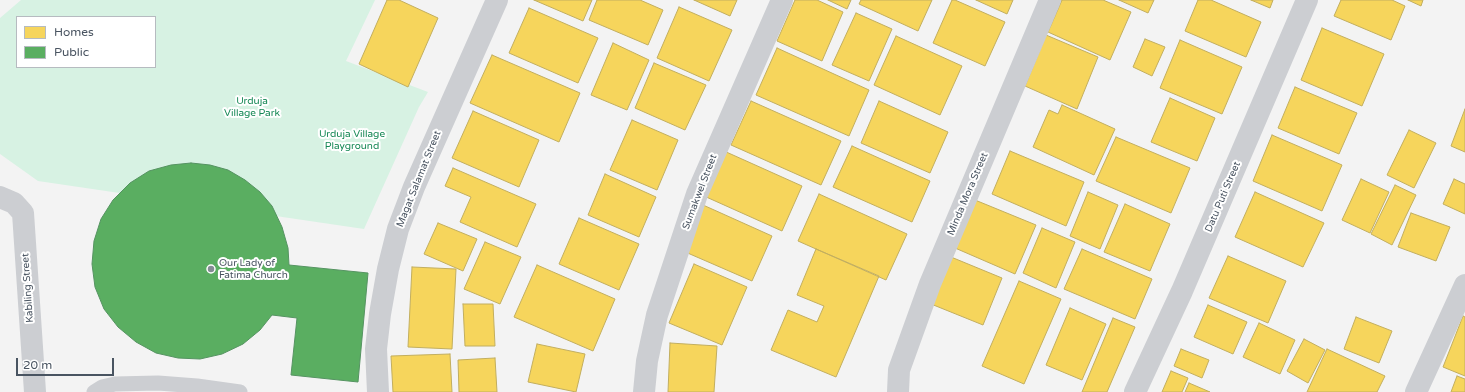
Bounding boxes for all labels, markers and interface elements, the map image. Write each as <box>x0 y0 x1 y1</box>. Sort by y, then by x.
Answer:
legend <box>16 16 156 68</box>
text: Homes <box>54 25 94 39</box>
text: Public <box>54 45 89 59</box>
park label: Urduja Village Park <box>224 95 280 118</box>
park label: Urduja Village Playground <box>319 128 385 152</box>
street label: Magat Salamat Street <box>394 129 444 229</box>
street label: Minda Mora Street <box>945 151 991 237</box>
street label: Sumakwel Street <box>680 153 720 231</box>
street label: Datu Puti Street <box>1203 160 1243 234</box>
street label: Kabiling Street <box>20 253 36 323</box>
place label: Our Lady of Fatima Church <box>219 257 288 280</box>
marker: Our Lady of Fatima Church <box>206 264 216 274</box>
scale bar <box>18 350 116 376</box>
text: 20 m <box>23 358 52 372</box>

